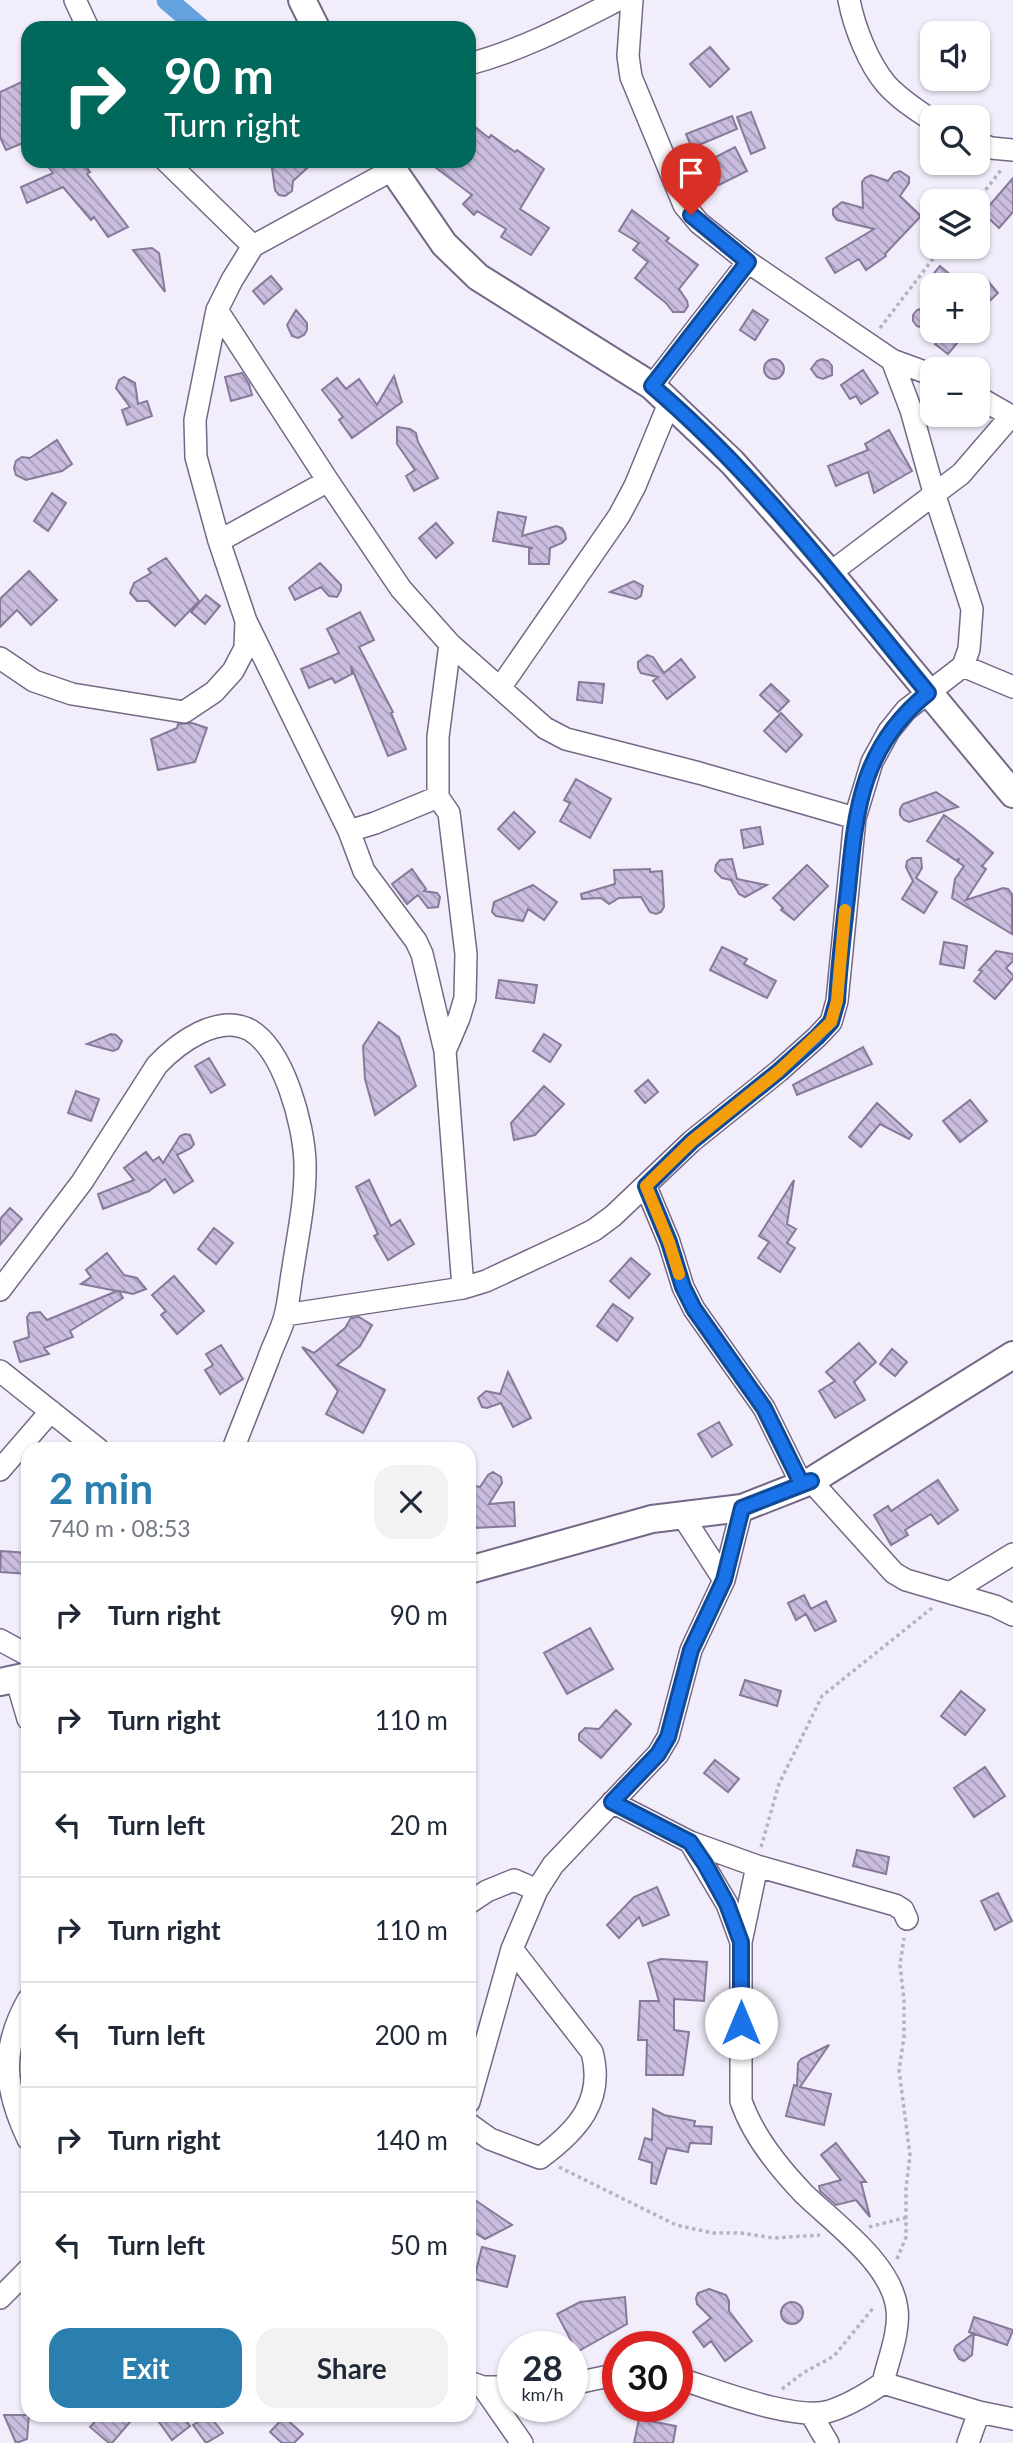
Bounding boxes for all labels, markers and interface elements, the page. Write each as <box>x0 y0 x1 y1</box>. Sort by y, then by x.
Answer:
map controls <box>920 21 990 427</box>
button: sound <box>920 21 990 91</box>
text: 90 m <box>164 46 274 104</box>
icon: right <box>49 49 140 140</box>
text: Turn right <box>164 105 300 144</box>
button: search <box>920 105 990 175</box>
pin <box>661 143 721 215</box>
icon: arrive <box>672 154 710 192</box>
button: layers <box>920 189 990 259</box>
button: + <box>920 273 990 343</box>
button: − <box>920 357 990 427</box>
text: 2 min <box>49 1463 153 1513</box>
button: close <box>374 1465 448 1539</box>
text: 740 m · 08:53 <box>49 1514 191 1542</box>
icon: right <box>49 1596 87 1634</box>
text: Turn right <box>108 1599 221 1631</box>
text: 90 m <box>390 1599 448 1631</box>
icon: right <box>49 1701 87 1739</box>
text: Turn right <box>108 1704 221 1736</box>
text: 110 m <box>375 1704 448 1736</box>
icon: left <box>49 1806 87 1844</box>
text: Turn left <box>108 1809 205 1841</box>
text: 20 m <box>390 1809 448 1841</box>
icon: right <box>49 1911 87 1949</box>
text: Turn right <box>108 1914 221 1946</box>
text: 110 m <box>375 1914 448 1946</box>
position arrow <box>704 1986 778 2060</box>
icon: left <box>49 2016 87 2054</box>
text: Turn left <box>108 2019 205 2051</box>
text: 200 m <box>375 2019 448 2051</box>
icon: right <box>49 2121 87 2159</box>
text: Turn right <box>108 2124 221 2156</box>
text: 140 m <box>375 2124 448 2156</box>
icon: left <box>49 2226 87 2264</box>
text: Turn left <box>108 2229 205 2261</box>
text: 50 m <box>390 2229 448 2261</box>
button: Exit <box>49 2328 242 2408</box>
button: Share <box>256 2328 448 2408</box>
speed limit sign: 30 <box>602 2331 693 2422</box>
text: 28 <box>522 2346 563 2388</box>
text: km/h <box>521 2383 564 2405</box>

